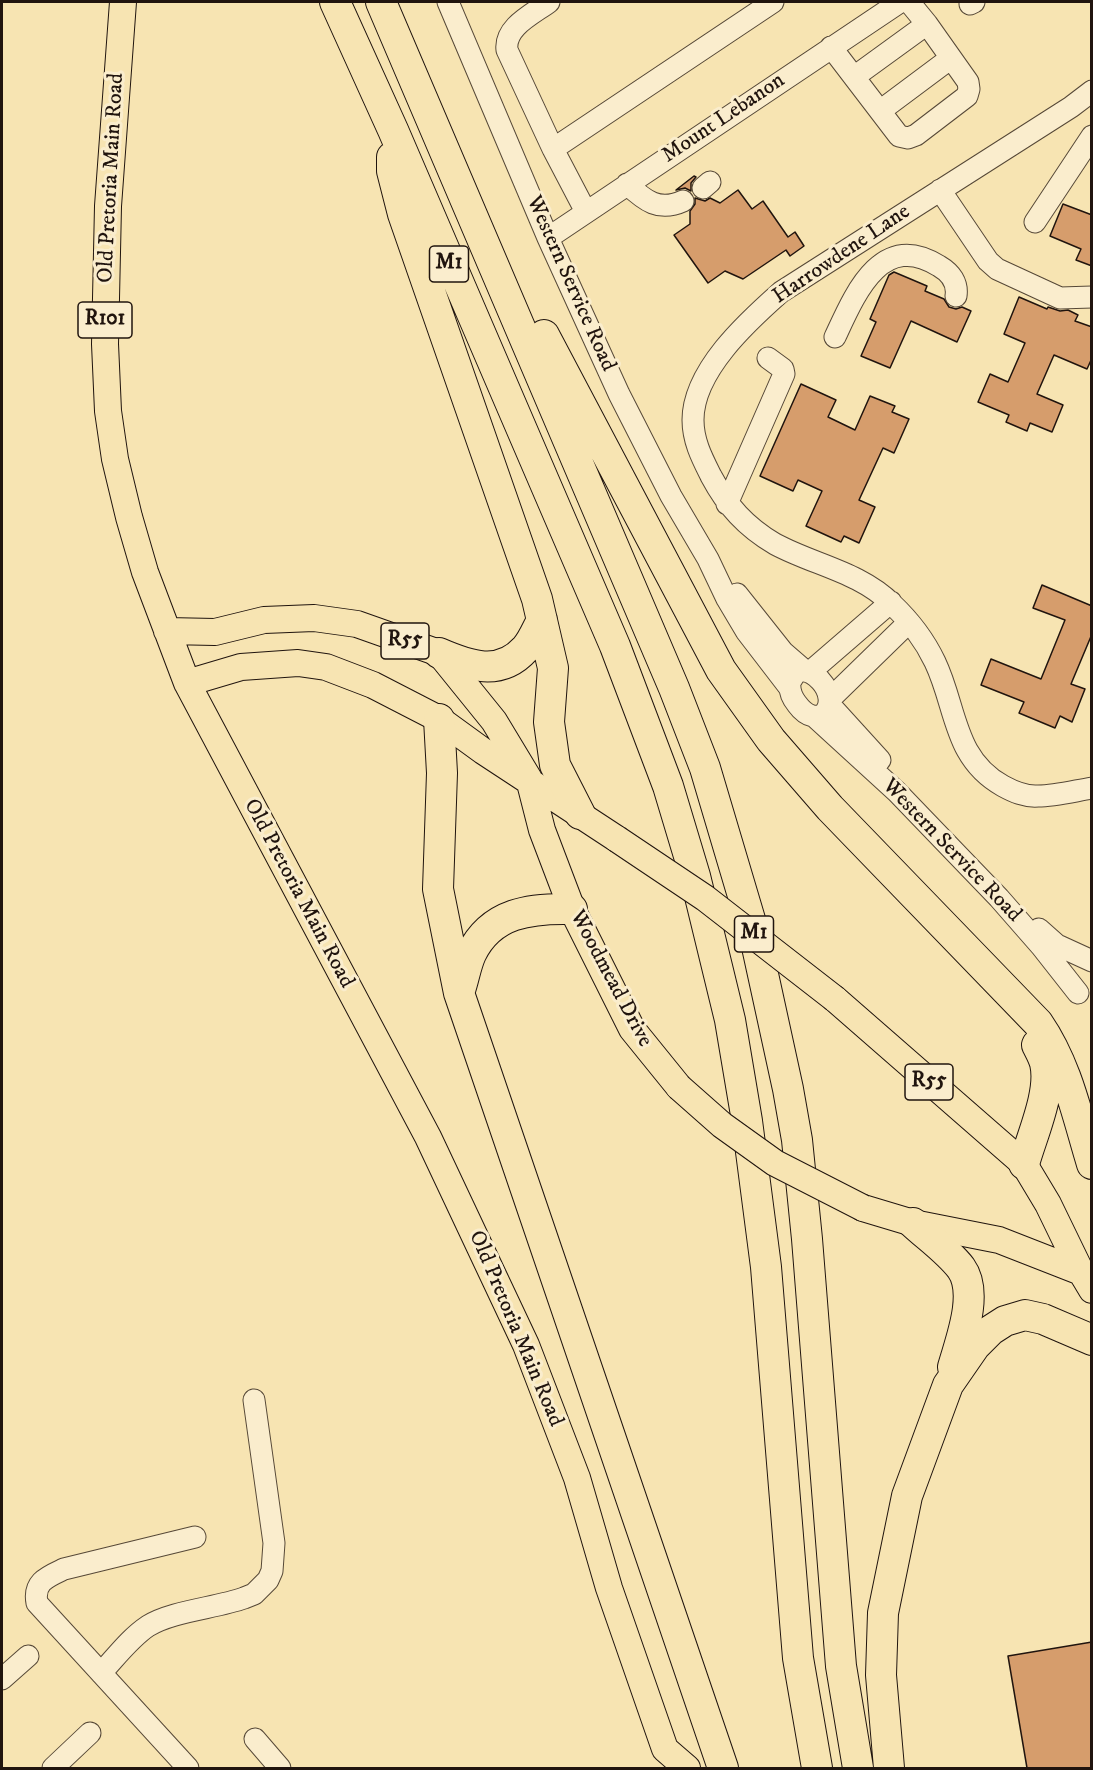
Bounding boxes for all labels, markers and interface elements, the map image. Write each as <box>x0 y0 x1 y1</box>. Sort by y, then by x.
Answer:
street label: Mount Lebanon <box>658 68 790 170</box>
street label: Old Pretoria Main Road <box>93 72 131 284</box>
street label: Western Service Road <box>519 192 621 376</box>
street label: Harrowdene Lane <box>768 199 916 311</box>
road number: M1 <box>430 246 468 282</box>
road number: R101 <box>78 302 132 338</box>
road number: R55 <box>381 623 429 659</box>
street label: Western Service Road <box>876 774 1026 928</box>
street label: Old Pretoria Main Road <box>237 795 359 993</box>
street label: Woodmead Drive <box>563 906 657 1052</box>
road number: M1 <box>734 916 774 952</box>
road number: R55 <box>905 1064 953 1100</box>
street label: Old Pretoria Main Road <box>462 1227 568 1431</box>

